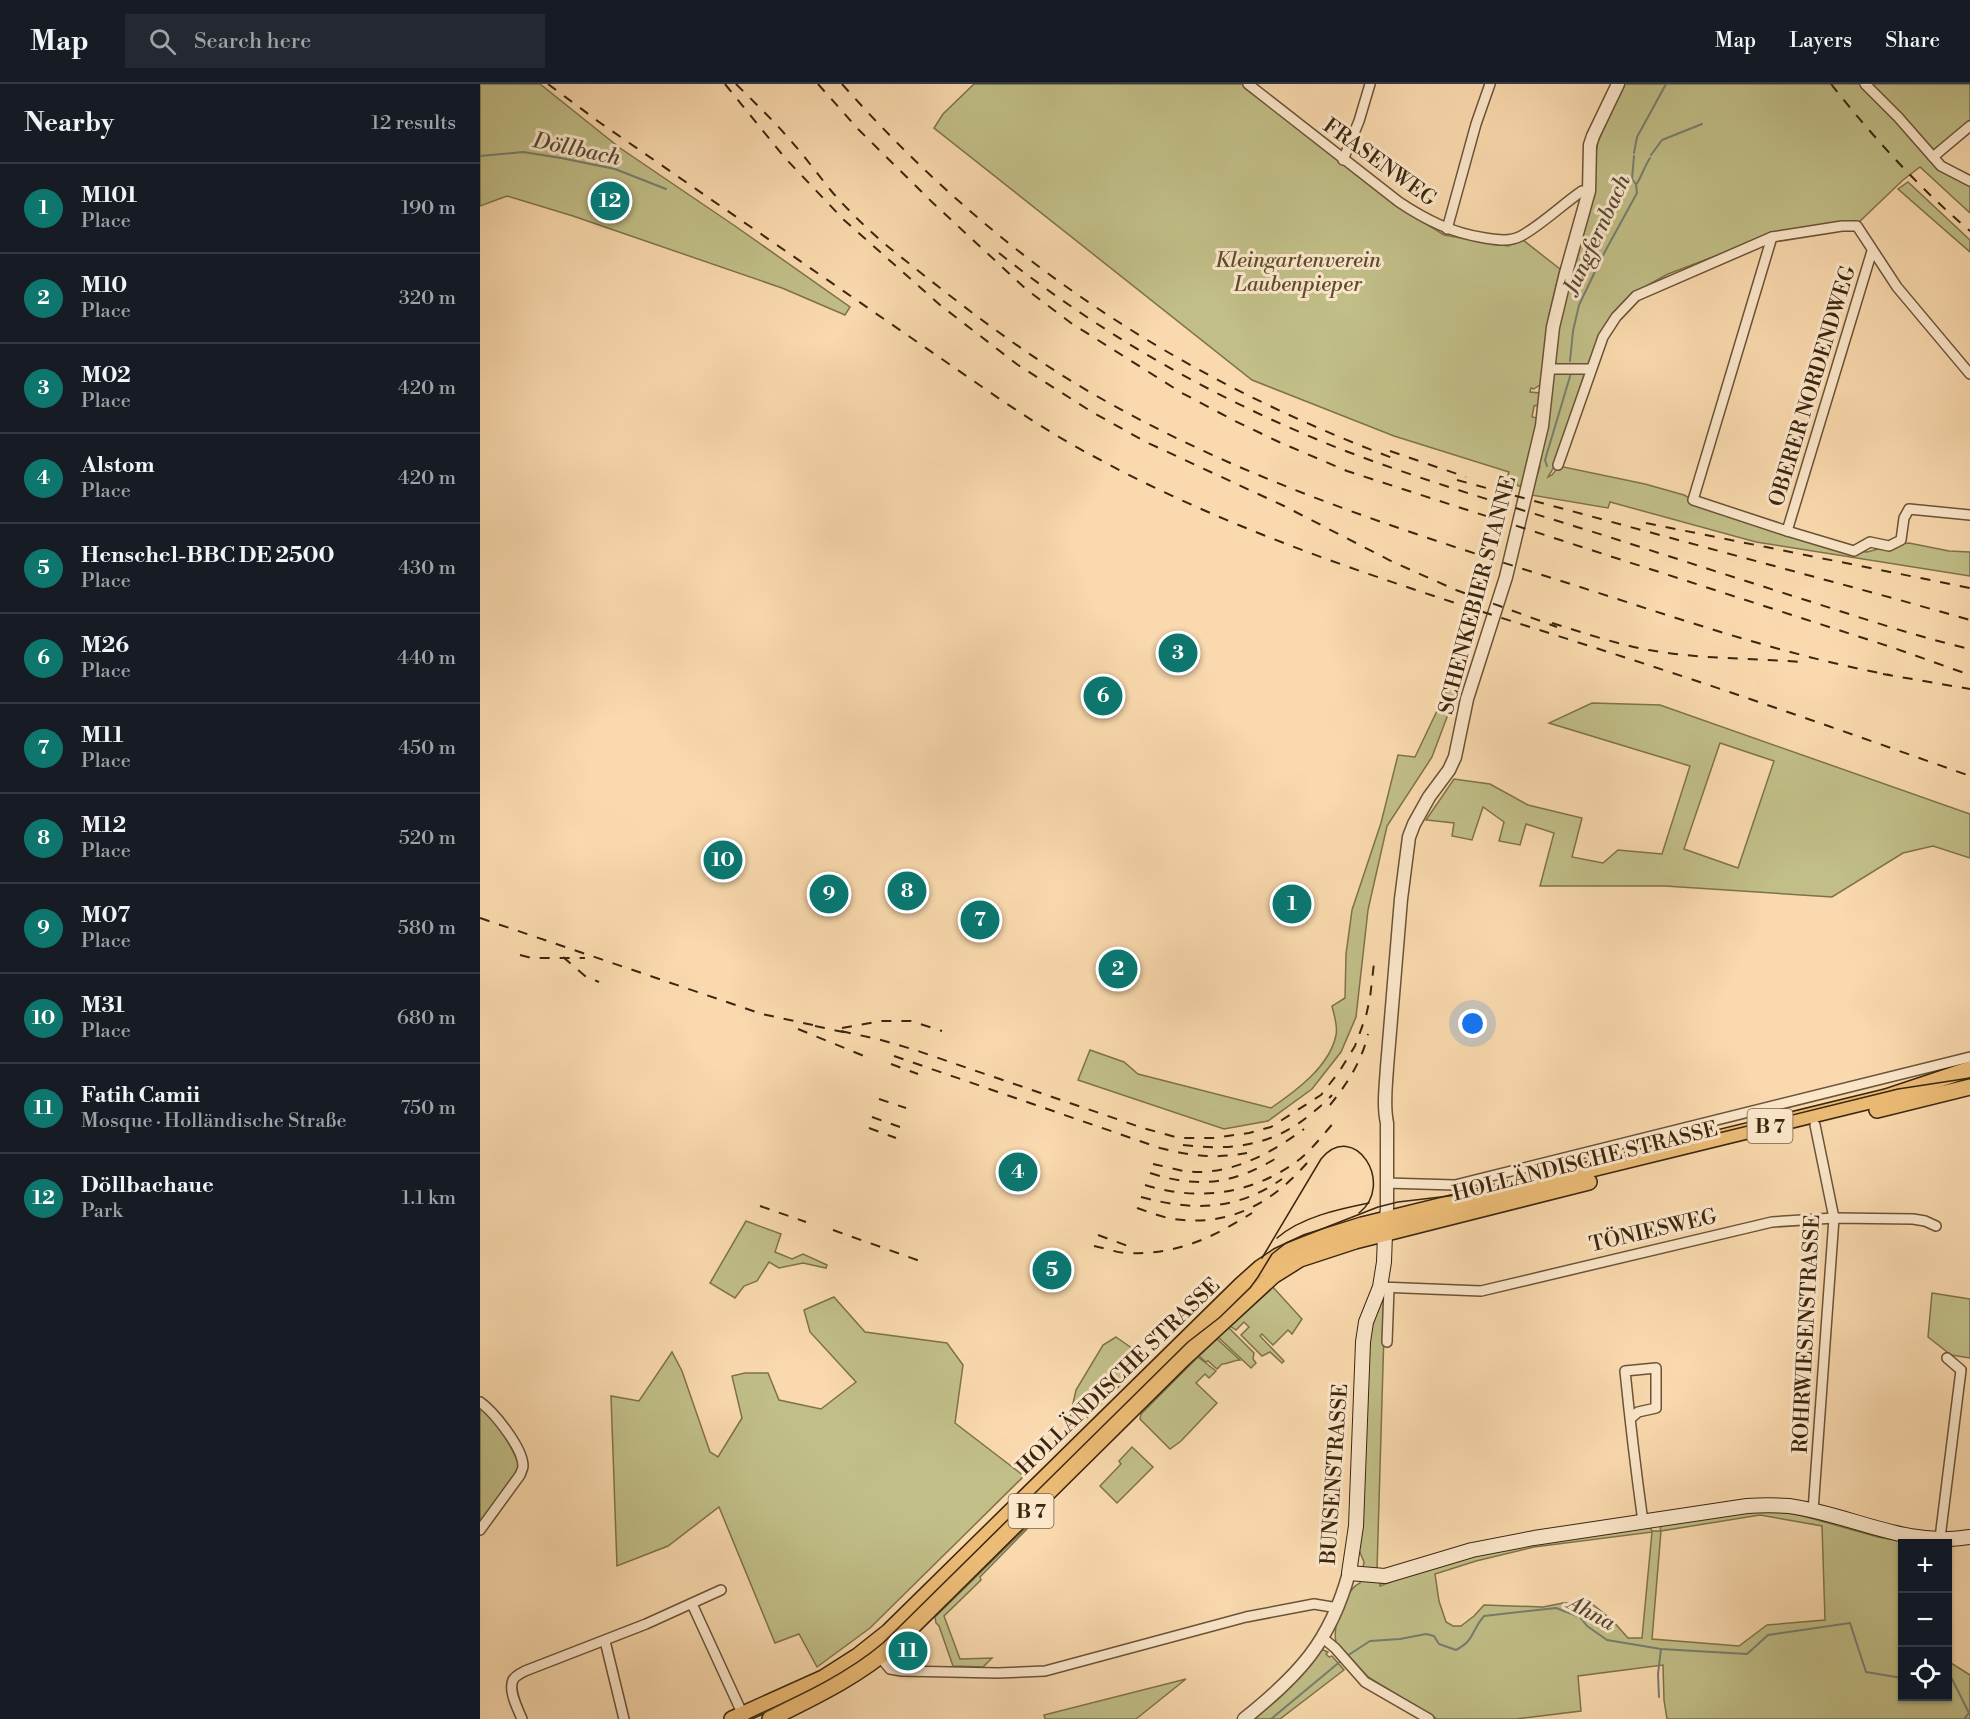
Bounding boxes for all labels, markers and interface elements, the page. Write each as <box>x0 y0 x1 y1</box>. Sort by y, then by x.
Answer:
search box <box>125 14 545 68</box>
text: Map <box>30 24 89 59</box>
icon: search <box>146 25 179 58</box>
text: Search here <box>194 28 311 55</box>
text: Map <box>1715 28 1756 54</box>
text: Layers <box>1789 28 1852 54</box>
text: Share <box>1885 28 1940 54</box>
text: Nearby <box>24 107 114 139</box>
text: 12 results <box>371 111 456 136</box>
street label: FRASENWEG <box>1318 113 1442 213</box>
water label: Döllbach <box>530 127 624 172</box>
water label: Jungfernbach <box>1557 170 1637 301</box>
pin: 12 <box>590 178 630 224</box>
text: M101 <box>81 182 137 209</box>
text: 1 <box>39 196 48 221</box>
text: 190 m <box>401 196 456 221</box>
text: Place <box>81 209 131 234</box>
park label: Kleingartenverein Laubenpieper <box>1215 248 1381 298</box>
street label: OBERER NORDENDWEG <box>1764 262 1862 510</box>
text: M10 <box>81 272 127 299</box>
text: 2 <box>37 286 50 311</box>
text: 320 m <box>399 286 456 311</box>
text: Place <box>81 299 131 324</box>
text: M02 <box>81 362 131 389</box>
text: 3 <box>37 376 50 401</box>
text: 420 m <box>398 376 456 401</box>
text: Place <box>81 389 131 414</box>
text: Alstom <box>81 452 155 479</box>
text: 4 <box>37 466 50 491</box>
text: 420 m <box>398 466 456 491</box>
street label: SCHENKEBIER STANNE <box>1434 473 1522 717</box>
text: Place <box>81 479 131 504</box>
text: Henschel-BBC DE 2500 <box>81 542 335 569</box>
text: 5 <box>37 556 50 581</box>
text: 430 m <box>398 556 456 581</box>
text: Place <box>81 569 131 594</box>
pin: 3 <box>1158 630 1198 676</box>
text: M26 <box>81 632 129 659</box>
text: 6 <box>37 646 50 671</box>
text: 440 m <box>397 646 456 671</box>
text: Place <box>81 659 131 684</box>
pin: 6 <box>1084 674 1122 718</box>
text: M11 <box>81 722 123 749</box>
text: 7 <box>38 736 49 761</box>
text: 450 m <box>398 736 456 761</box>
text: Place <box>81 749 131 774</box>
text: M12 <box>81 812 126 839</box>
text: 8 <box>37 826 50 851</box>
text: 520 m <box>399 826 456 851</box>
pin: 10 <box>704 838 742 882</box>
text: Place <box>81 839 131 864</box>
pin: 8 <box>888 868 926 914</box>
pin: 9 <box>810 872 848 916</box>
pin: 1 <box>1272 882 1312 926</box>
pin: 7 <box>960 898 1000 942</box>
text: M07 <box>81 902 130 929</box>
text: 9 <box>37 916 50 941</box>
text: 580 m <box>398 916 456 941</box>
text: Place <box>81 929 131 954</box>
pin: 2 <box>1098 946 1138 992</box>
text: M31 <box>81 992 125 1019</box>
text: 10 <box>32 1006 55 1031</box>
text: 680 m <box>397 1006 456 1031</box>
your location <box>1458 1009 1487 1038</box>
text: Place <box>81 1019 131 1044</box>
text: Fatih Camii <box>81 1082 200 1109</box>
text: 11 <box>34 1096 53 1121</box>
text: 750 m <box>400 1096 456 1121</box>
text: Mosque · Holländische Straße <box>81 1109 347 1134</box>
road number: B 7 <box>1748 1109 1792 1143</box>
street label: HOLLÄNDISCHE STRASSE <box>1449 1114 1721 1208</box>
pin: 4 <box>998 1150 1038 1194</box>
text: Döllbachaue <box>81 1172 214 1199</box>
text: 12 <box>32 1186 55 1211</box>
text: 1.1 km <box>402 1186 456 1211</box>
text: Park <box>81 1199 123 1224</box>
street label: TÖNIESWEG <box>1587 1202 1720 1258</box>
street label: ROHRWIESENSTRASSE <box>1788 1214 1826 1454</box>
pin: 5 <box>1032 1248 1072 1292</box>
street label: HOLLÄNDISCHE STRASSE <box>1010 1271 1226 1481</box>
street label: BUNSENSTRASSE <box>1316 1383 1354 1566</box>
road number: B 7 <box>1008 1494 1054 1528</box>
map controls <box>1898 1539 1952 1701</box>
button: + <box>1898 1539 1952 1593</box>
water label: Ahna <box>1561 1589 1620 1637</box>
button: − <box>1898 1593 1952 1647</box>
pin: 11 <box>888 1628 928 1674</box>
button: locate <box>1898 1647 1952 1701</box>

